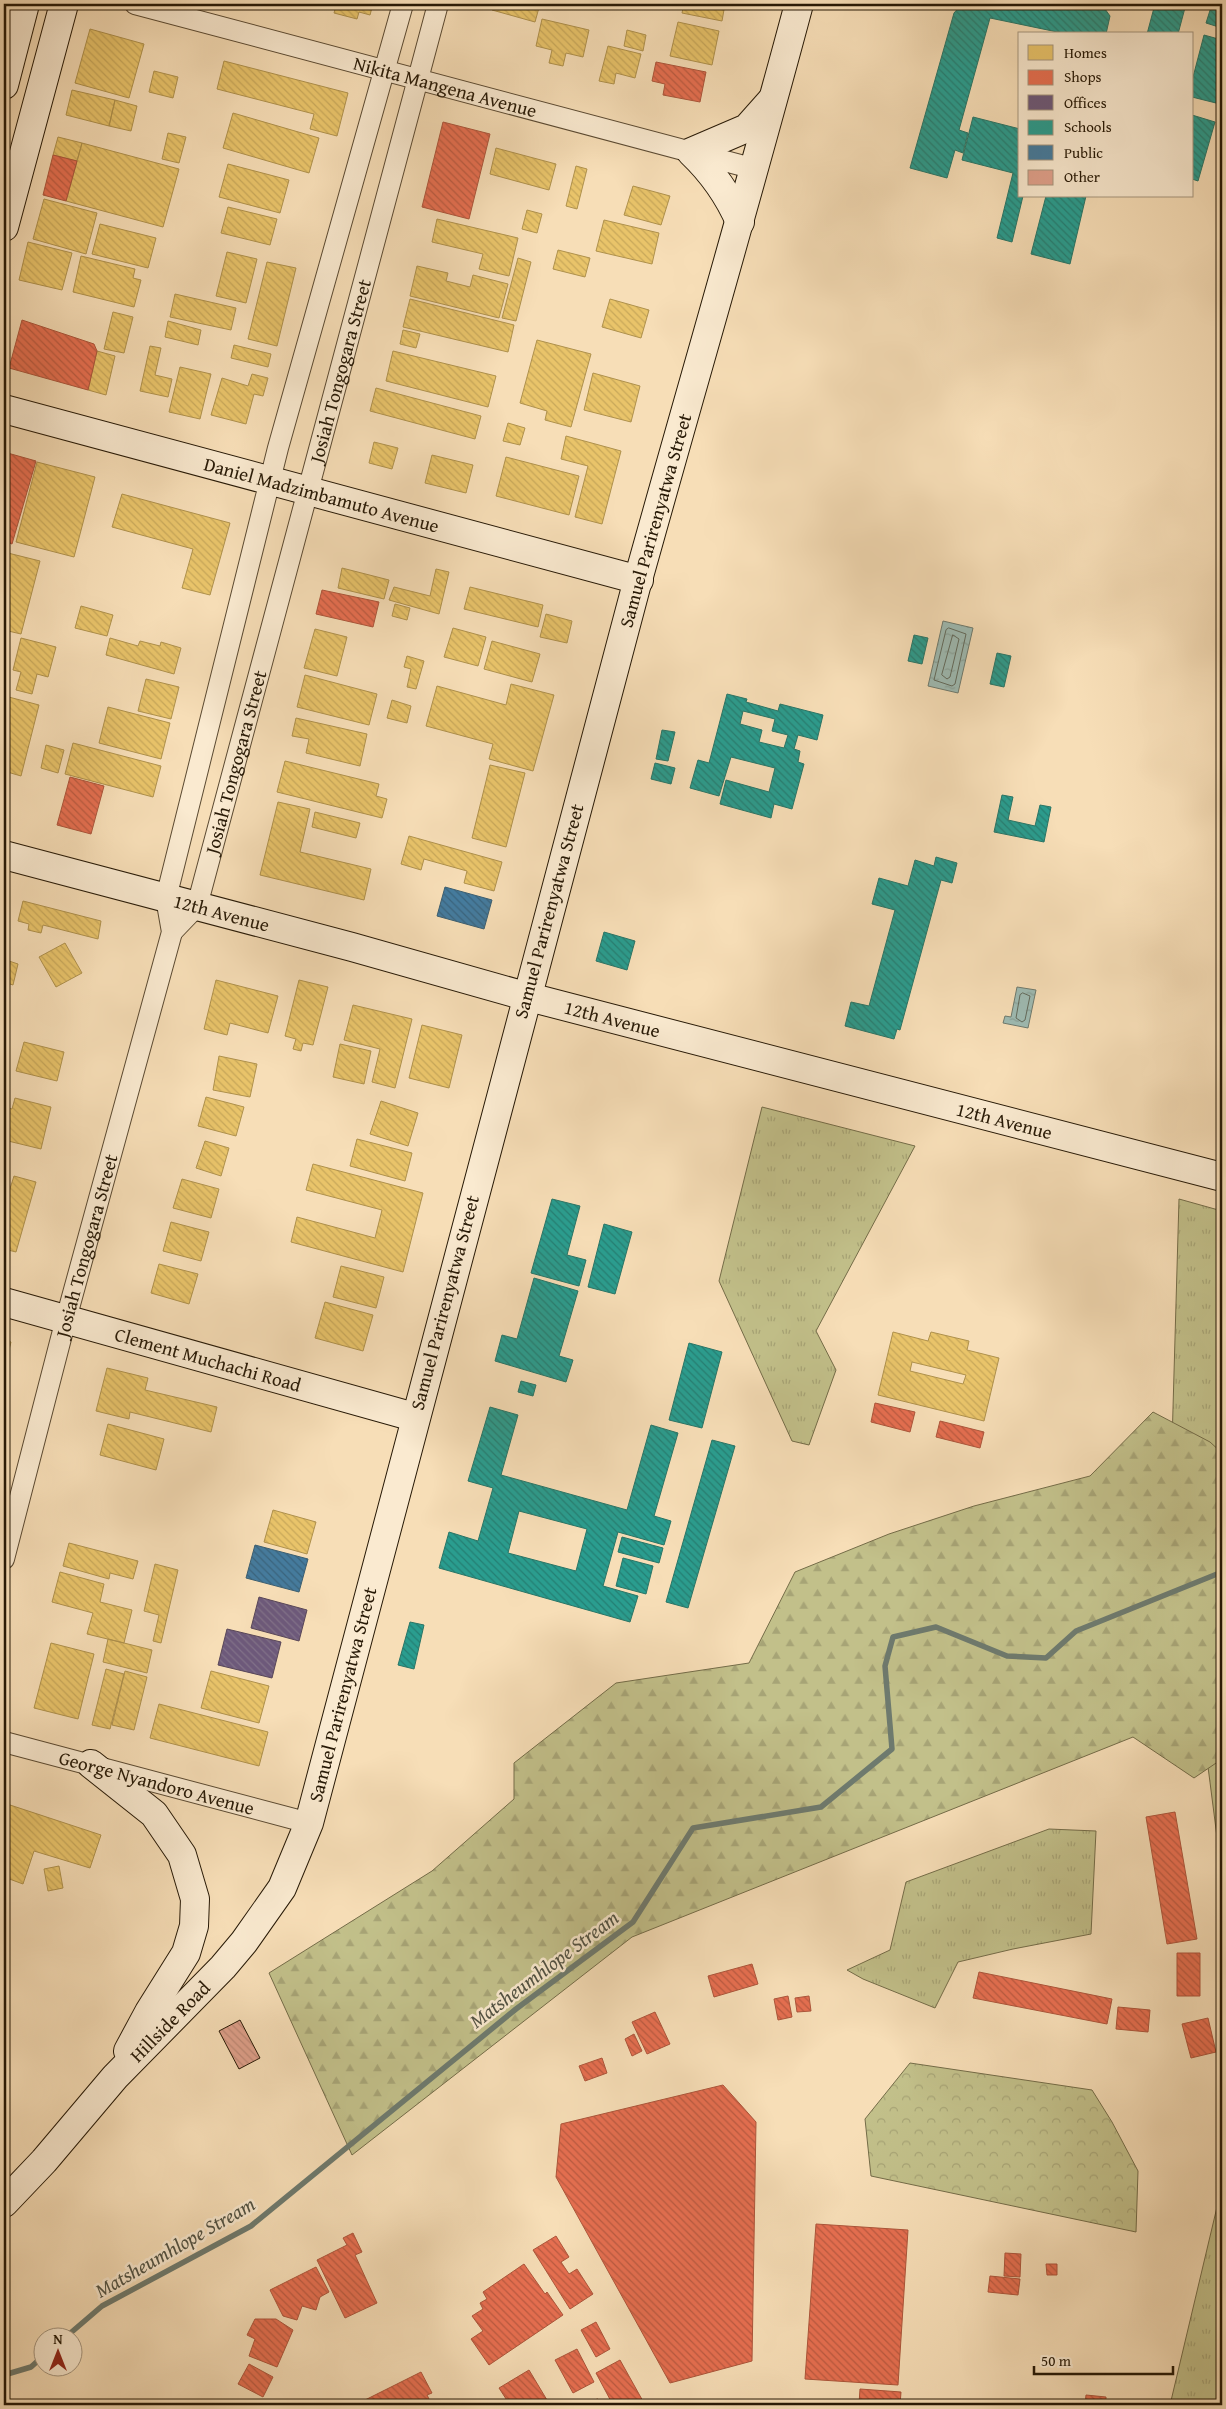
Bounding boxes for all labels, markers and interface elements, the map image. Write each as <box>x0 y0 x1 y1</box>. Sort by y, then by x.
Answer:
legend <box>1018 32 1194 198</box>
text: Homes <box>1064 42 1107 63</box>
street label: Nikita Mangena Avenue <box>350 49 540 124</box>
text: Shops <box>1064 66 1101 87</box>
text: Offices <box>1064 92 1107 113</box>
text: Schools <box>1064 116 1112 137</box>
text: Public <box>1064 142 1103 163</box>
text: Other <box>1064 166 1100 187</box>
street label: Josiah Tongogara Street <box>302 276 378 468</box>
street label: Samuel Parirenyatwa Street <box>612 410 698 631</box>
street label: Daniel Madzimbamuto Avenue <box>201 449 443 540</box>
street label: Josiah Tongogara Street <box>197 667 273 859</box>
street label: Samuel Parirenyatwa Street <box>506 800 591 1022</box>
street label: 12th Avenue <box>170 886 273 939</box>
street label: 12th Avenue <box>561 993 664 1045</box>
street label: 12th Avenue <box>953 1095 1056 1146</box>
street label: Josiah Tongogara Street <box>47 1150 125 1342</box>
street label: Samuel Parirenyatwa Street <box>403 1192 486 1413</box>
street label: Clement Muchachi Road <box>112 1320 305 1399</box>
street label: Samuel Parirenyatwa Street <box>301 1583 383 1805</box>
street label: George Nyandoro Avenue <box>56 1743 258 1822</box>
water label: Matsheumhlope Stream <box>463 1903 625 2034</box>
street label: Hillside Road <box>123 1974 217 2068</box>
water label: Matsheumhlope Stream <box>89 2189 260 2304</box>
north arrow <box>32 2326 82 2376</box>
text: N <box>53 2329 63 2349</box>
scale bar <box>1034 2344 1172 2376</box>
text: 50 m <box>1041 2350 1072 2371</box>

